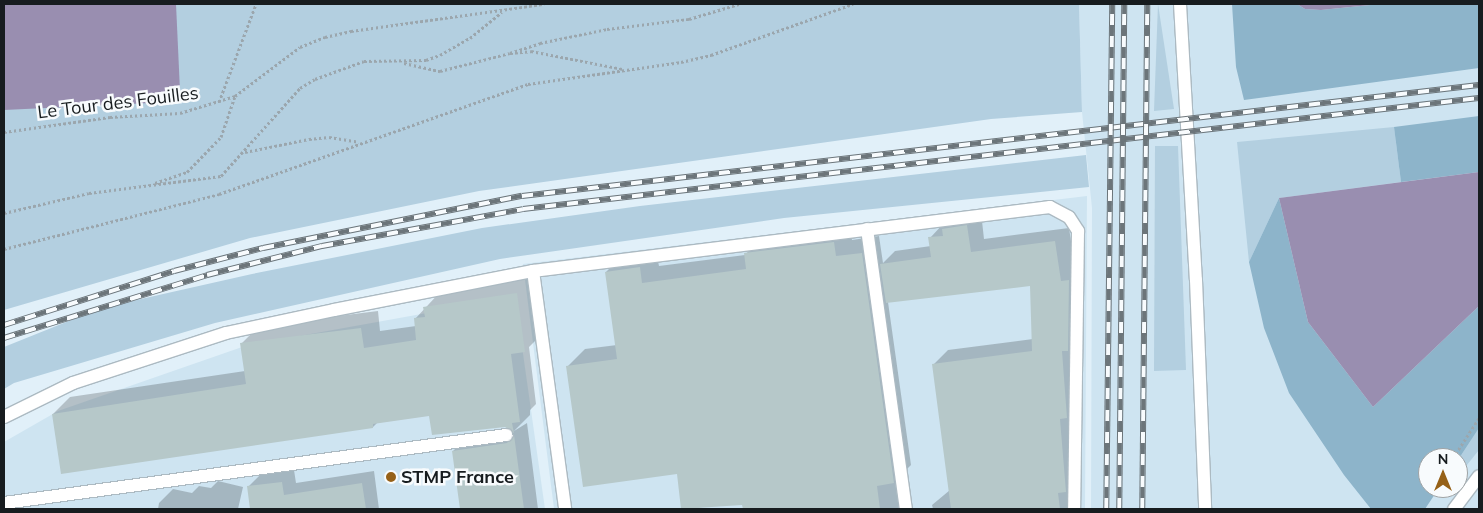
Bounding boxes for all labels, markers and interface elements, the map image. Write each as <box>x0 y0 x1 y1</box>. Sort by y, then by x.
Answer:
street label: Le Tour des Fouilles <box>36 82 200 124</box>
north arrow <box>1418 448 1468 498</box>
text: N <box>1438 450 1448 468</box>
place label: STMP France <box>401 466 514 488</box>
marker: STMP France <box>385 471 397 483</box>

